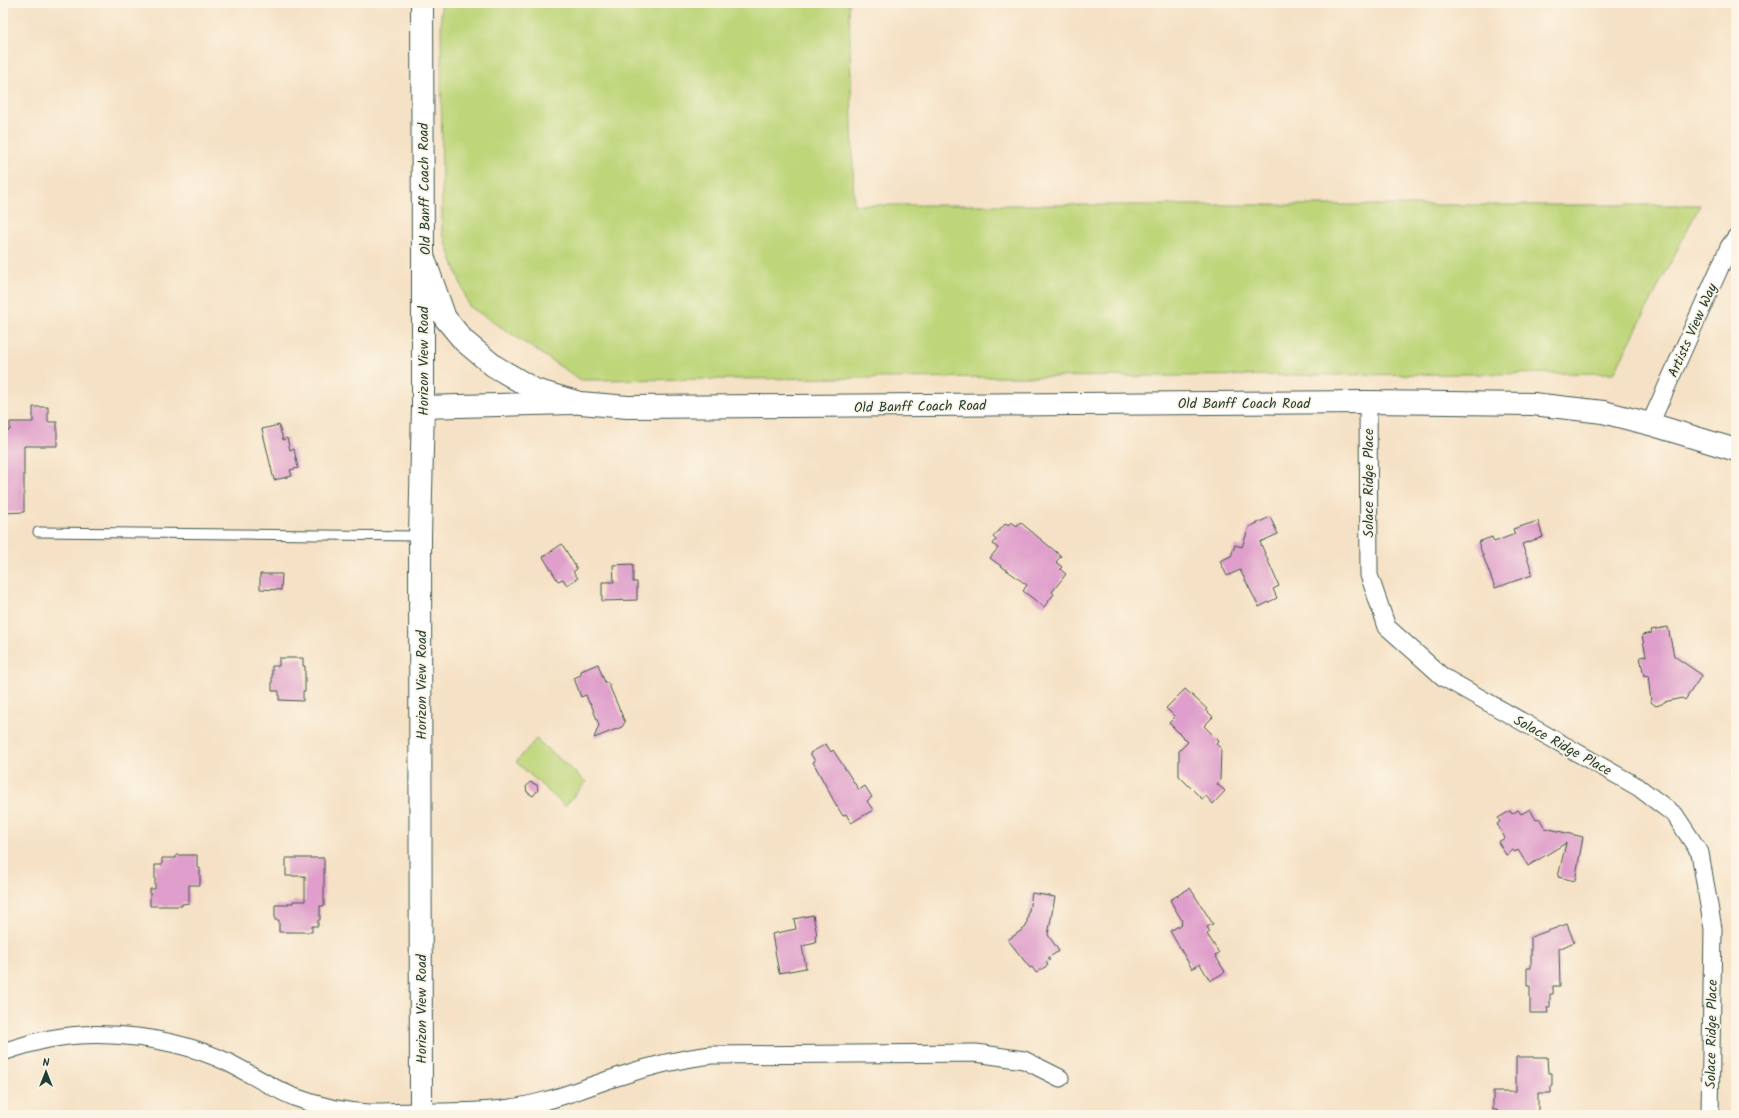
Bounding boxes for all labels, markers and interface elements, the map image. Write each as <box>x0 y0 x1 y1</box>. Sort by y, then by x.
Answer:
street label: Old Banff Coach Road <box>413 122 437 255</box>
street label: Artists View Way <box>1662 279 1724 381</box>
street label: Horizon View Road <box>413 305 435 416</box>
street label: Old Banff Coach Road <box>1178 393 1311 415</box>
street label: Old Banff Coach Road <box>854 395 987 419</box>
street label: Solace Ridge Place <box>1358 428 1380 538</box>
street label: Horizon View Road <box>411 629 433 740</box>
street label: Solace Ridge Place <box>1509 710 1616 782</box>
street label: Horizon View Road <box>411 953 433 1064</box>
street label: Solace Ridge Place <box>1700 979 1724 1089</box>
north arrow <box>26 1052 66 1092</box>
text: N <box>43 1054 50 1072</box>

